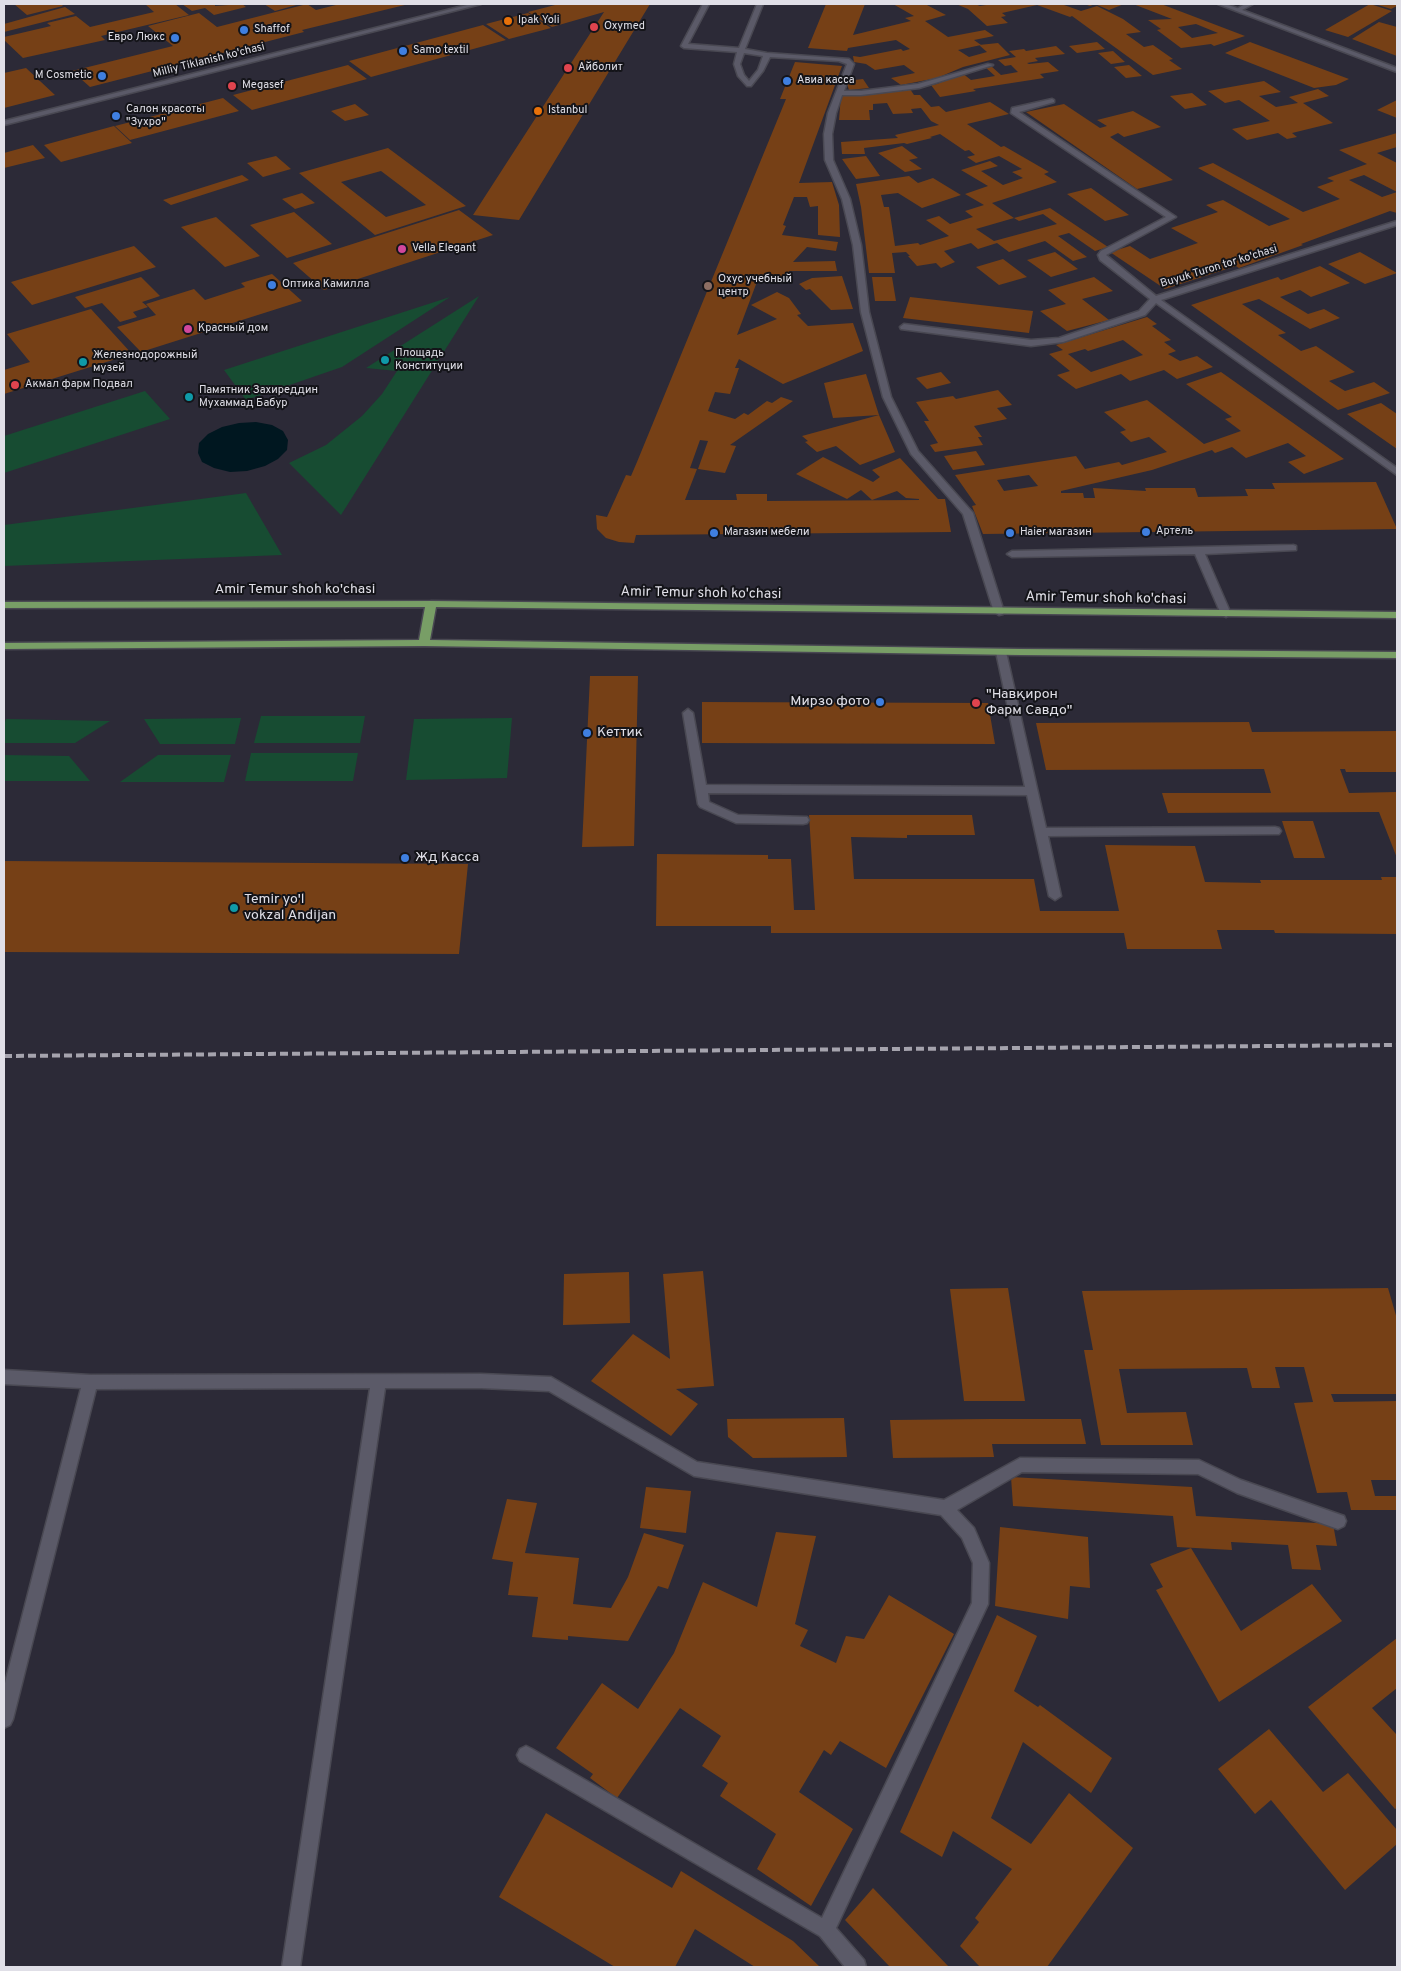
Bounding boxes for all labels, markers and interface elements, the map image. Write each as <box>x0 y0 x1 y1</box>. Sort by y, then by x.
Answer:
place label: Ipak Yoli <box>518 14 560 28</box>
marker: Ipak Yoli <box>502 15 514 27</box>
place label: Oxymed <box>604 20 645 34</box>
marker: Oxymed <box>588 21 600 33</box>
place label: Shaffof <box>254 23 290 37</box>
marker: Shaffof <box>238 24 250 36</box>
place label: Евро Люкс <box>108 31 165 45</box>
marker: Евро Люкс <box>169 32 181 44</box>
street label: Milliy Tiklanish ko'chasi <box>152 41 266 81</box>
place label: Samo textil <box>413 44 469 58</box>
marker: Samo textil <box>397 45 409 57</box>
place label: Айболит <box>578 61 623 75</box>
marker: Айболит <box>562 62 574 74</box>
place label: M Cosmetic <box>35 69 92 83</box>
marker: M Cosmetic <box>96 70 108 82</box>
place label: Авиа касса <box>797 74 855 88</box>
marker: Авиа касса <box>781 75 793 87</box>
place label: Megasef <box>242 79 283 93</box>
marker: Megasef <box>226 80 238 92</box>
place label: Салон красоты "Зухро" <box>126 103 205 129</box>
place label: Istanbul <box>548 104 587 118</box>
marker: Istanbul <box>532 105 544 117</box>
marker: Салон красоты "Зухро" <box>110 110 122 122</box>
place label: Vella Elegant <box>412 242 476 256</box>
marker: Vella Elegant <box>396 243 408 255</box>
street label: Buyuk Turon tor ko'chasi <box>1159 243 1279 291</box>
place label: Охус учебный центр <box>718 273 792 299</box>
place label: Оптика Камилла <box>282 278 369 292</box>
marker: Оптика Камилла <box>266 279 278 291</box>
marker: Охус учебный центр <box>702 280 714 292</box>
place label: Красный дом <box>198 322 268 336</box>
marker: Красный дом <box>182 323 194 335</box>
place label: Площадь Конституции <box>395 347 463 373</box>
place label: Железнодорожный музей <box>93 349 197 375</box>
marker: Площадь Конституции <box>379 354 391 366</box>
marker: Железнодорожный музей <box>77 356 89 368</box>
place label: Акмал фарм Подвал <box>25 378 133 392</box>
marker: Акмал фарм Подвал <box>9 379 21 391</box>
place label: Памятник Захиреддин Мухаммад Бабур <box>199 384 318 410</box>
marker: Памятник Захиреддин Мухаммад Бабур <box>183 391 195 403</box>
place label: Артель <box>1156 525 1193 539</box>
place label: Магазин мебели <box>724 526 809 540</box>
place label: Haier магазин <box>1020 526 1092 540</box>
marker: Артель <box>1140 526 1152 538</box>
marker: Магазин мебели <box>708 527 720 539</box>
marker: Haier магазин <box>1004 527 1016 539</box>
street label: Amir Temur shoh ko'chasi <box>215 582 375 598</box>
street label: Amir Temur shoh ko'chasi <box>621 584 781 604</box>
street label: Amir Temur shoh ko'chasi <box>1026 589 1186 609</box>
place label: "Навқирон Фарм Савдо" <box>986 687 1072 720</box>
place label: Мирзо фото <box>790 694 870 710</box>
marker: Мирзо фото <box>874 696 886 708</box>
marker: "Навқирон Фарм Савдо" <box>970 697 982 709</box>
place label: Кеттик <box>597 725 643 741</box>
marker: Кеттик <box>581 727 593 739</box>
place label: Жд Касса <box>415 850 479 866</box>
marker: Жд Касса <box>399 852 411 864</box>
place label: Temir yo'l vokzal Andijan <box>244 892 336 924</box>
marker: Temir yo'l vokzal Andijan <box>228 902 240 914</box>

